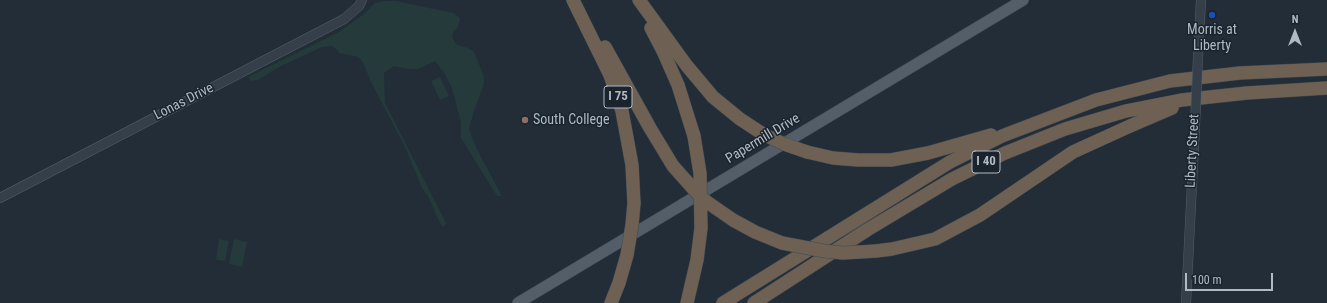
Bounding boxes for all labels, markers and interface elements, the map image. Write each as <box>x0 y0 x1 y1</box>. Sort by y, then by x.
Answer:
marker: Morris at Liberty <box>1207 10 1217 20</box>
north arrow <box>1275 12 1315 52</box>
text: N <box>1292 13 1298 26</box>
place label: Morris at Liberty <box>1187 22 1237 54</box>
street label: Lonas Drive <box>151 80 217 124</box>
road number: I 75 <box>604 86 632 108</box>
street label: Papermill Drive <box>723 110 803 168</box>
place label: South College <box>533 112 610 128</box>
street label: Liberty Street <box>1183 114 1203 188</box>
marker: South College <box>520 115 530 125</box>
road number: I 40 <box>972 151 1000 173</box>
scale bar <box>1187 265 1275 291</box>
text: 100 m <box>1192 273 1222 287</box>

